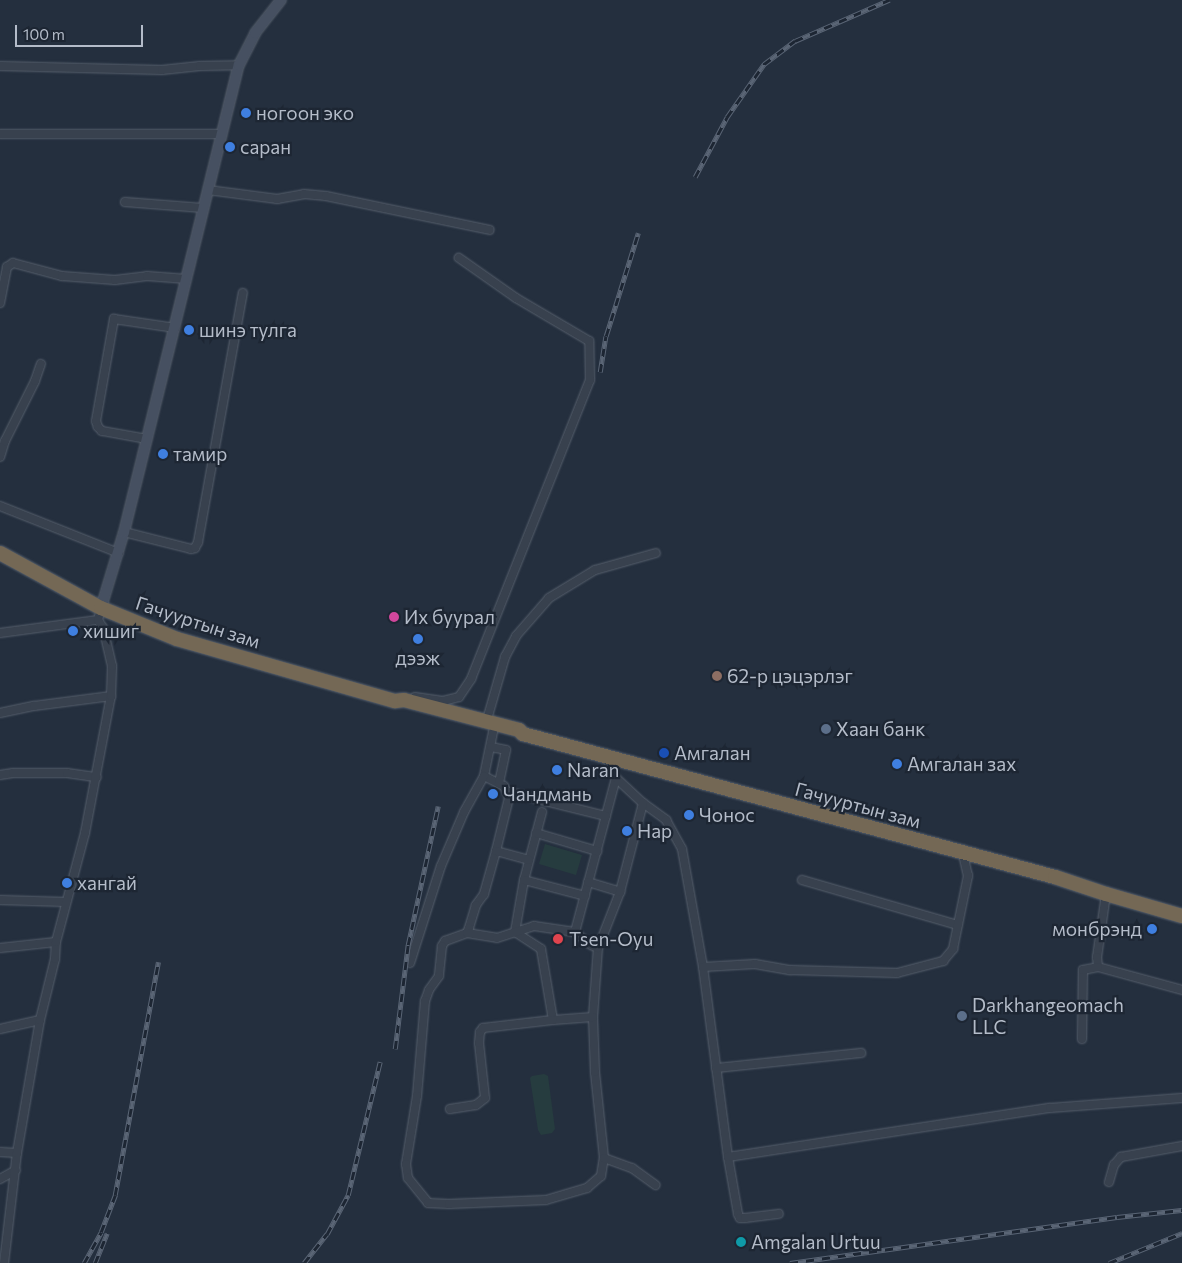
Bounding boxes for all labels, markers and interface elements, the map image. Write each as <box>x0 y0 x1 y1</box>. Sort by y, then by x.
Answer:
scale bar <box>18 15 145 47</box>
text: 100 m <box>23 25 65 43</box>
place label: ногоон эко <box>256 102 354 124</box>
marker: ногоон эко <box>240 107 252 119</box>
place label: саран <box>240 136 291 158</box>
marker: саран <box>224 141 236 153</box>
place label: шинэ тулга <box>199 319 297 341</box>
marker: шинэ тулга <box>183 324 195 336</box>
place label: тамир <box>173 443 227 465</box>
marker: тамир <box>157 448 169 460</box>
street label: Гачууртын зам <box>133 591 263 653</box>
place label: Их буурал <box>404 606 495 628</box>
marker: Их буурал <box>388 611 400 623</box>
place label: хишиг <box>83 620 139 642</box>
marker: хишиг <box>67 625 79 637</box>
marker: дээж <box>412 633 424 645</box>
place label: дээж <box>396 647 440 669</box>
place label: 62-р цэцэрлэг <box>727 665 853 687</box>
marker: 62-р цэцэрлэг <box>711 670 723 682</box>
place label: Хаан банк <box>836 718 925 740</box>
marker: Хаан банк <box>820 723 832 735</box>
place label: Амгалан <box>674 742 750 764</box>
marker: Амгалан <box>658 747 670 759</box>
place label: Амгалан зах <box>907 753 1016 775</box>
marker: Амгалан зах <box>891 758 903 770</box>
place label: Naran <box>567 759 619 781</box>
marker: Naran <box>551 764 563 776</box>
street label: Гачууртын зам <box>793 777 923 833</box>
place label: Чандмань <box>503 783 592 805</box>
marker: Чандмань <box>487 788 499 800</box>
place label: Чонос <box>699 804 755 826</box>
marker: Чонос <box>683 809 695 821</box>
place label: Нар <box>637 820 672 842</box>
marker: Нар <box>621 825 633 837</box>
place label: хангай <box>77 872 137 894</box>
marker: хангай <box>61 877 73 889</box>
place label: монбрэнд <box>1052 918 1142 940</box>
marker: монбрэнд <box>1146 923 1158 935</box>
place label: Tsen-Oyu <box>569 928 653 950</box>
marker: Tsen-Oyu <box>551 932 565 946</box>
place label: Darkhangeomach LLC <box>972 994 1124 1038</box>
marker: Darkhangeomach LLC <box>956 1010 968 1022</box>
place label: Amgalan Urtuu <box>751 1231 881 1253</box>
marker: Amgalan Urtuu <box>735 1236 747 1248</box>

